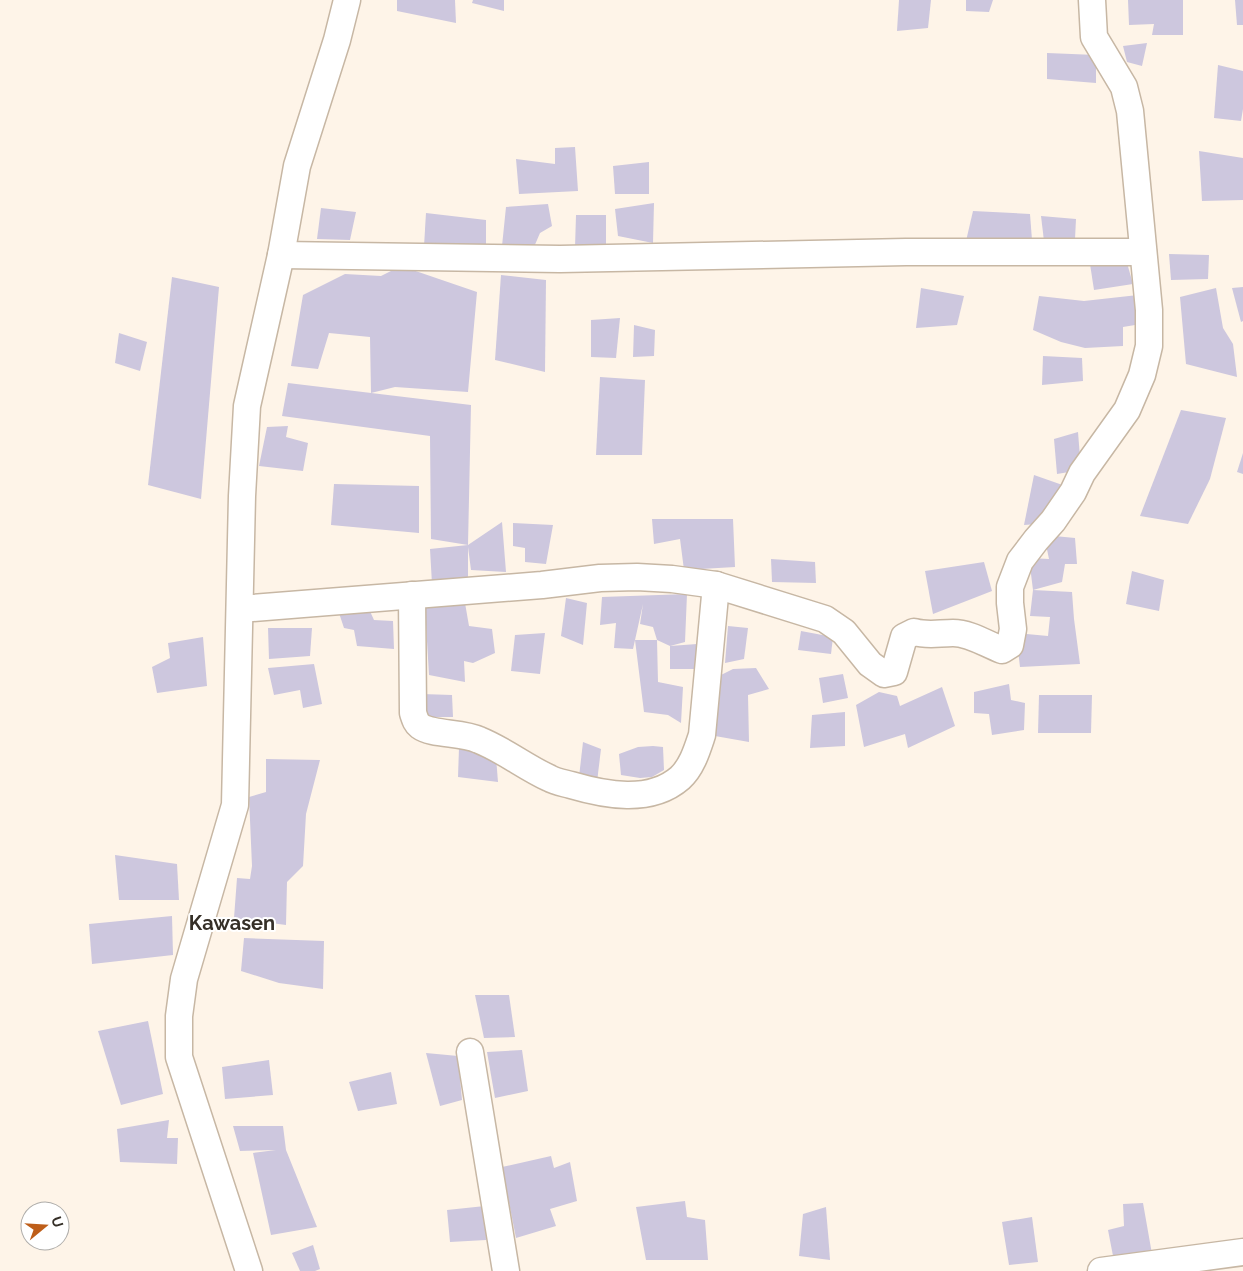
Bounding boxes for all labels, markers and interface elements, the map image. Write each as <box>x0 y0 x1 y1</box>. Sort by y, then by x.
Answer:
district label: Kawasen <box>189 911 275 935</box>
north arrow <box>20 1201 70 1251</box>
text: U <box>48 1215 67 1229</box>

